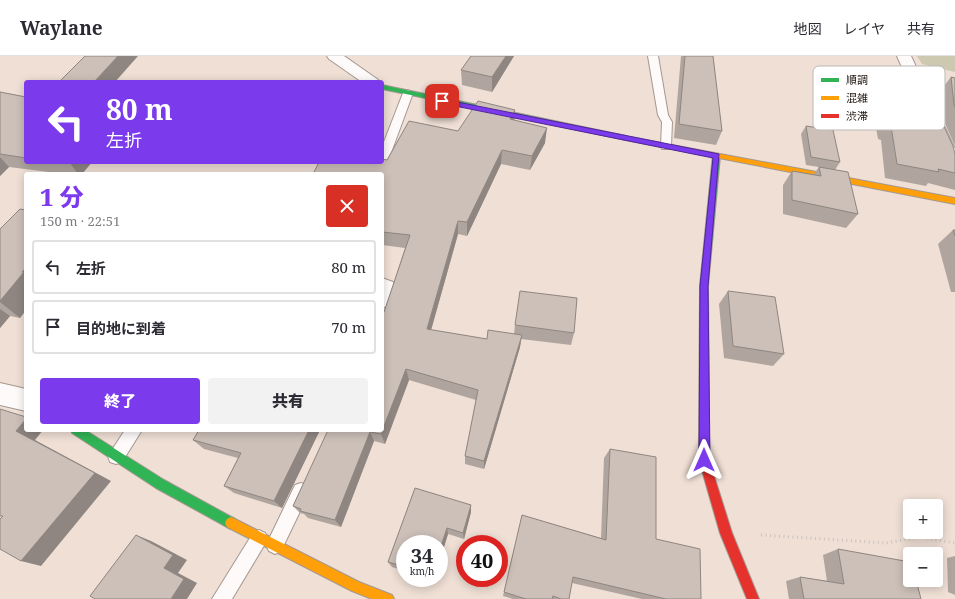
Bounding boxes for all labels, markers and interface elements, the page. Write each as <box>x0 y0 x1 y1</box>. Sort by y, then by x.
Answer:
text: Waylane <box>20 15 103 41</box>
text: 地図 <box>793 19 821 38</box>
text: レイヤ <box>843 19 885 38</box>
text: 共有 <box>907 19 935 38</box>
legend <box>813 66 945 130</box>
text: 順調 <box>846 72 868 87</box>
pin <box>425 84 459 118</box>
text: 80 m <box>106 90 173 128</box>
icon: arrive <box>431 90 453 112</box>
text: 混雑 <box>846 90 868 105</box>
icon: left <box>40 96 92 148</box>
text: 渋滞 <box>846 108 868 123</box>
text: 左折 <box>106 128 142 152</box>
text: 1 分 <box>40 180 84 213</box>
button: close <box>326 185 368 227</box>
text: 150 m · 22:51 <box>40 212 120 230</box>
icon: left <box>42 256 64 278</box>
text: 80 m <box>331 257 366 277</box>
text: 左折 <box>76 258 106 278</box>
icon: arrive <box>42 316 64 338</box>
text: 70 m <box>331 317 366 337</box>
text: 目的地に到着 <box>76 318 166 338</box>
button: 終了 <box>40 378 200 424</box>
button: 共有 <box>208 378 368 424</box>
position arrow <box>683 439 725 481</box>
map controls <box>903 499 943 587</box>
button: + <box>903 499 943 539</box>
speed limit sign: 40 <box>456 535 508 587</box>
text: 34 <box>411 542 433 569</box>
button: − <box>903 547 943 587</box>
text: km/h <box>410 564 434 578</box>

